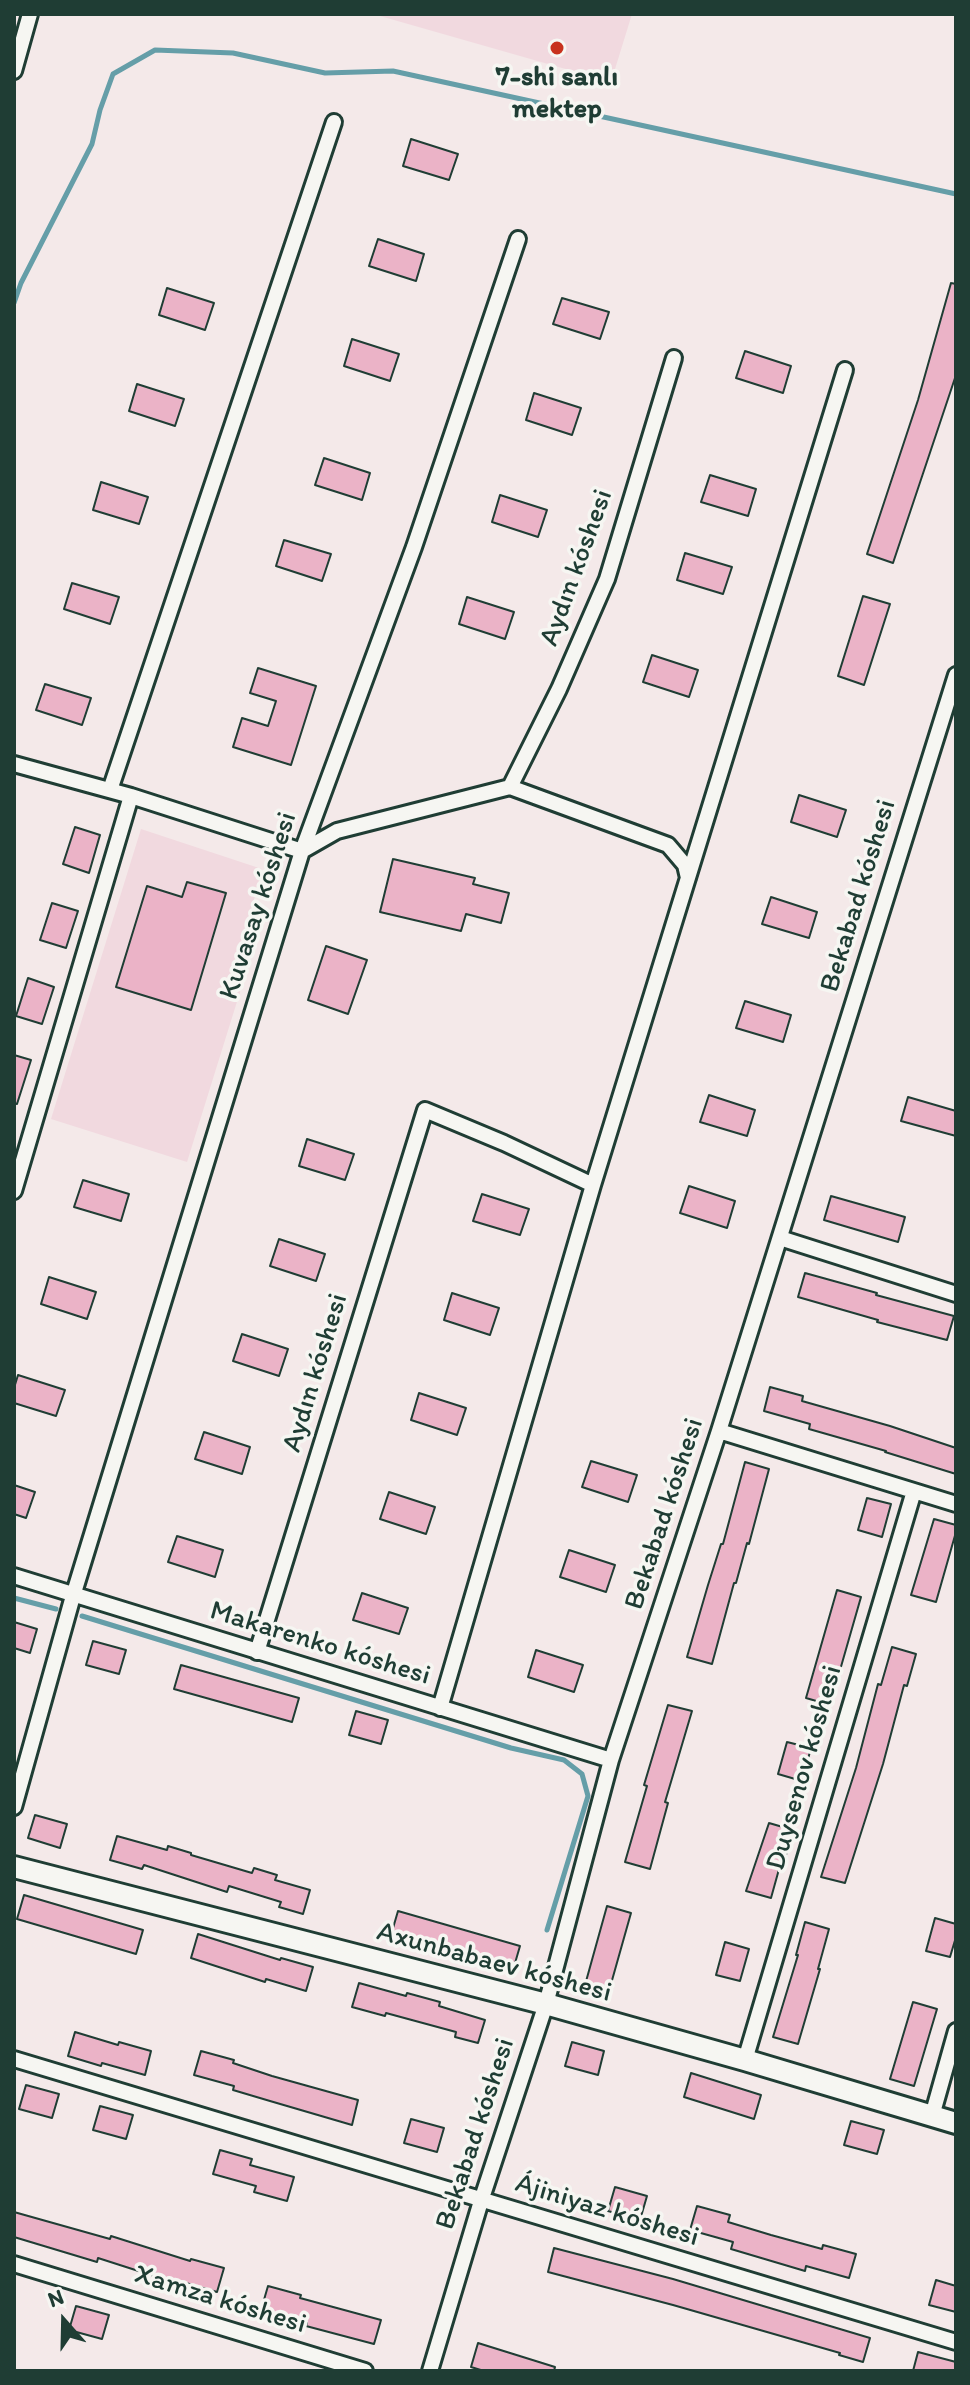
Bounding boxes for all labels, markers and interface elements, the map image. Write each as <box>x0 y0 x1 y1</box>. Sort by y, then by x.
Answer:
marker: 7-shi sanlı mektep <box>548 39 566 57</box>
place label: 7-shi sanlı mektep <box>496 61 618 127</box>
street label: Aydın kóshesi <box>533 485 621 651</box>
street label: Bekabad kóshesi <box>814 796 904 996</box>
street label: Kuvasay kóshesi <box>213 808 305 1004</box>
street label: Aydın kóshesi <box>276 1290 356 1456</box>
street label: Bekabad kóshesi <box>618 1414 712 1614</box>
street label: Makarenko kóshesi <box>206 1594 434 1694</box>
street label: Duysenov kóshesi <box>760 1662 850 1874</box>
street label: Axunbabaev kóshesi <box>373 1916 615 2010</box>
street label: Bekabad kóshesi <box>429 2034 523 2234</box>
street label: Ájiniyaz kóshesi <box>511 2167 703 2255</box>
street label: Xamza kóshesi <box>130 2258 310 2342</box>
north arrow <box>24 2281 104 2361</box>
text: N <box>44 2283 67 2313</box>

